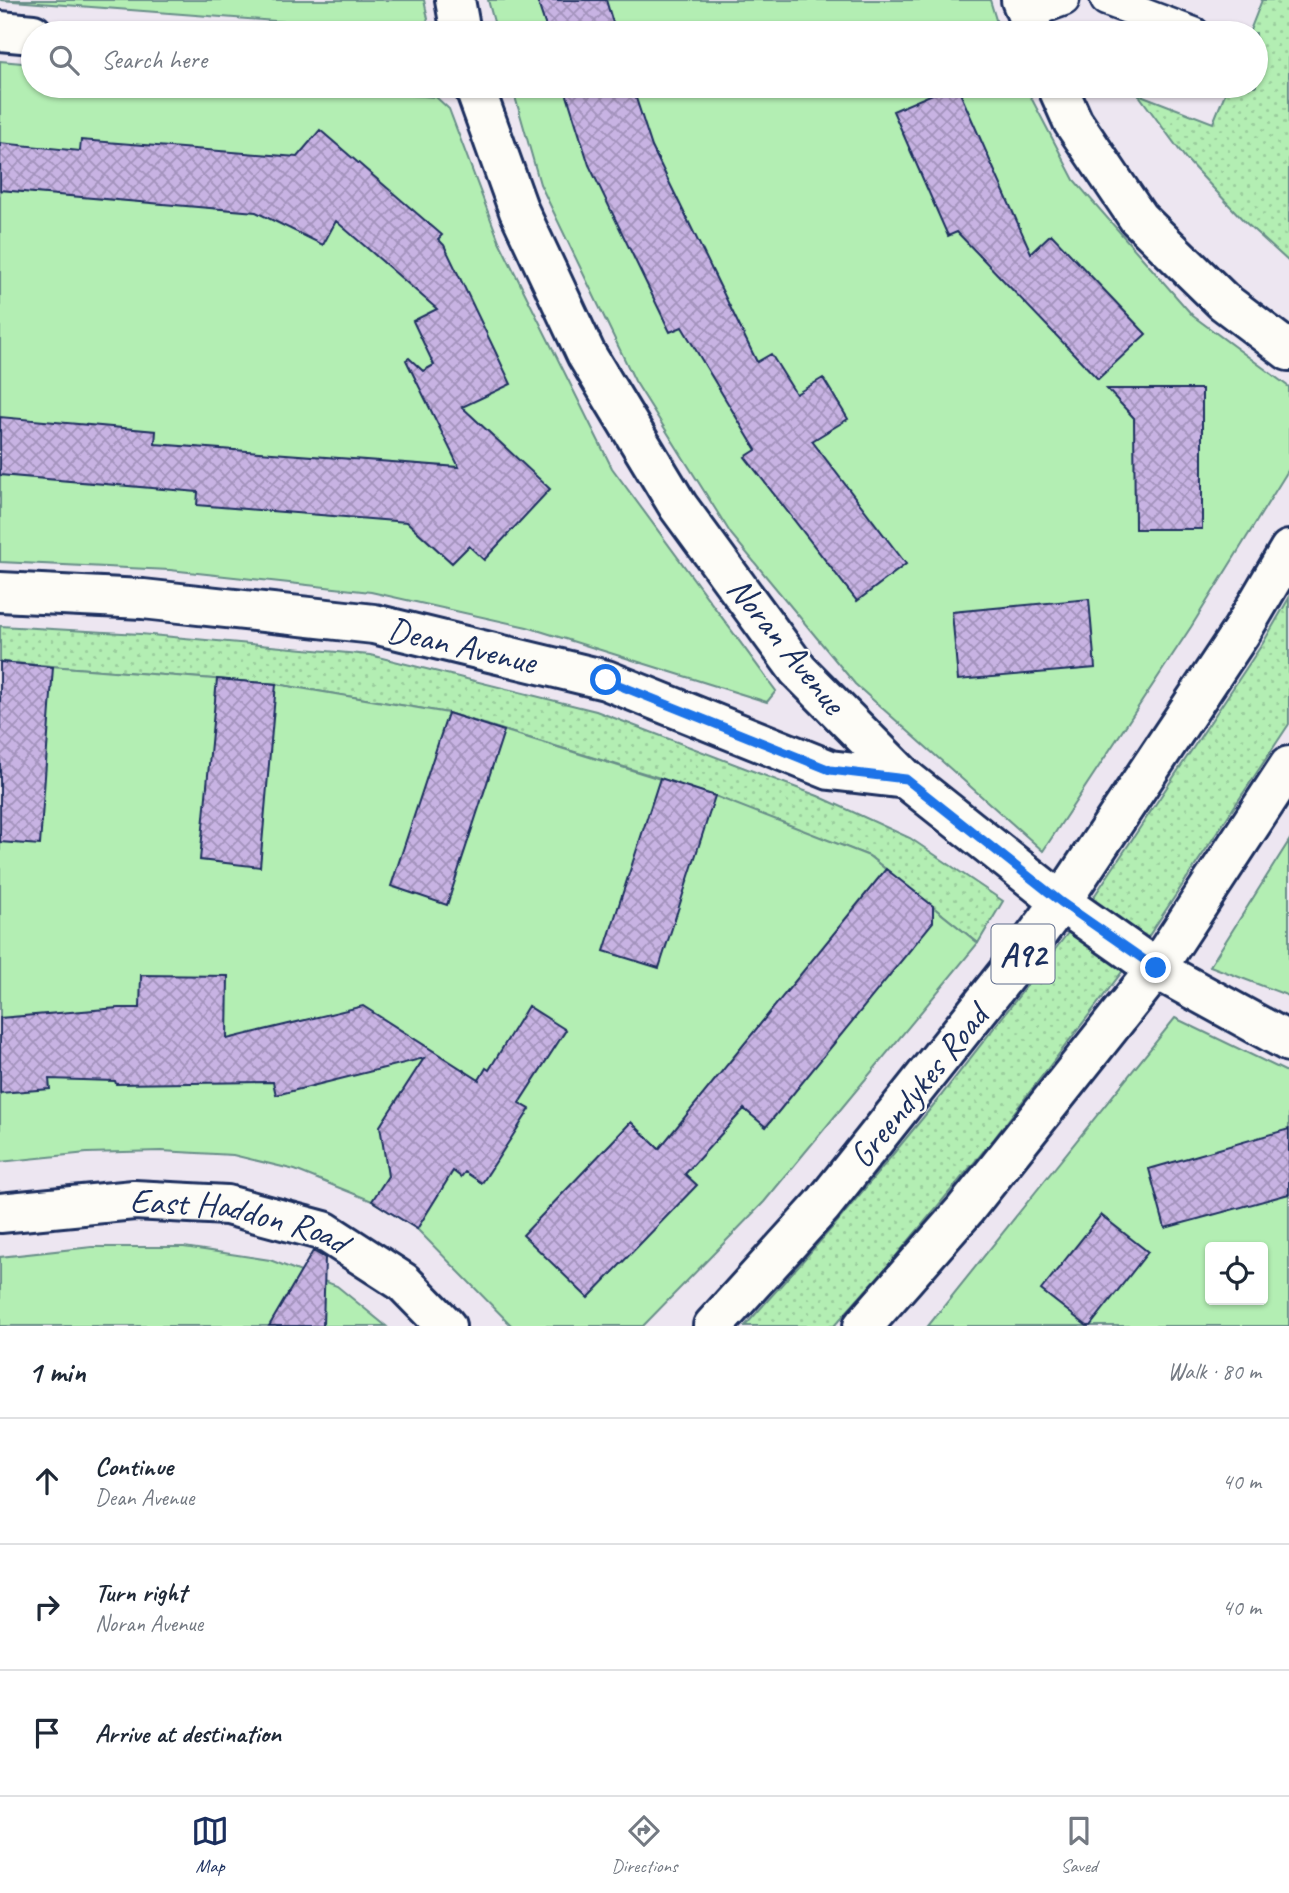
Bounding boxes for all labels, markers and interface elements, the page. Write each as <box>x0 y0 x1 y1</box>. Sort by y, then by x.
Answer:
search box <box>21 21 1268 98</box>
icon: search <box>45 41 83 79</box>
text: Search here <box>101 43 207 76</box>
street label: Noran Avenue <box>717 567 857 725</box>
street label: Dean Avenue <box>383 607 543 685</box>
route start <box>590 664 621 695</box>
road number: A92 <box>992 924 1054 984</box>
route end <box>1140 952 1171 983</box>
street label: Greendykes Road <box>839 992 1001 1177</box>
street label: East Haddon Road <box>129 1178 361 1267</box>
map controls <box>1205 1242 1268 1305</box>
button: locate <box>1205 1242 1268 1305</box>
text: 1 min <box>28 1353 85 1391</box>
text: Walk · 80 m <box>1168 1357 1261 1386</box>
text: Continue <box>95 1450 173 1483</box>
icon: ahead <box>28 1462 66 1500</box>
text: 40 m <box>1222 1467 1261 1496</box>
text: Dean Avenue <box>95 1483 194 1512</box>
text: Turn right <box>95 1576 186 1609</box>
icon: right <box>28 1588 66 1626</box>
text: 40 m <box>1222 1593 1261 1622</box>
text: Noran Avenue <box>95 1609 203 1638</box>
icon: arrive <box>28 1714 66 1752</box>
text: Arrive at destination <box>95 1717 281 1750</box>
tab: Map <box>191 1812 229 1878</box>
tab: Directions <box>611 1812 678 1878</box>
tab: Saved <box>1060 1812 1098 1878</box>

